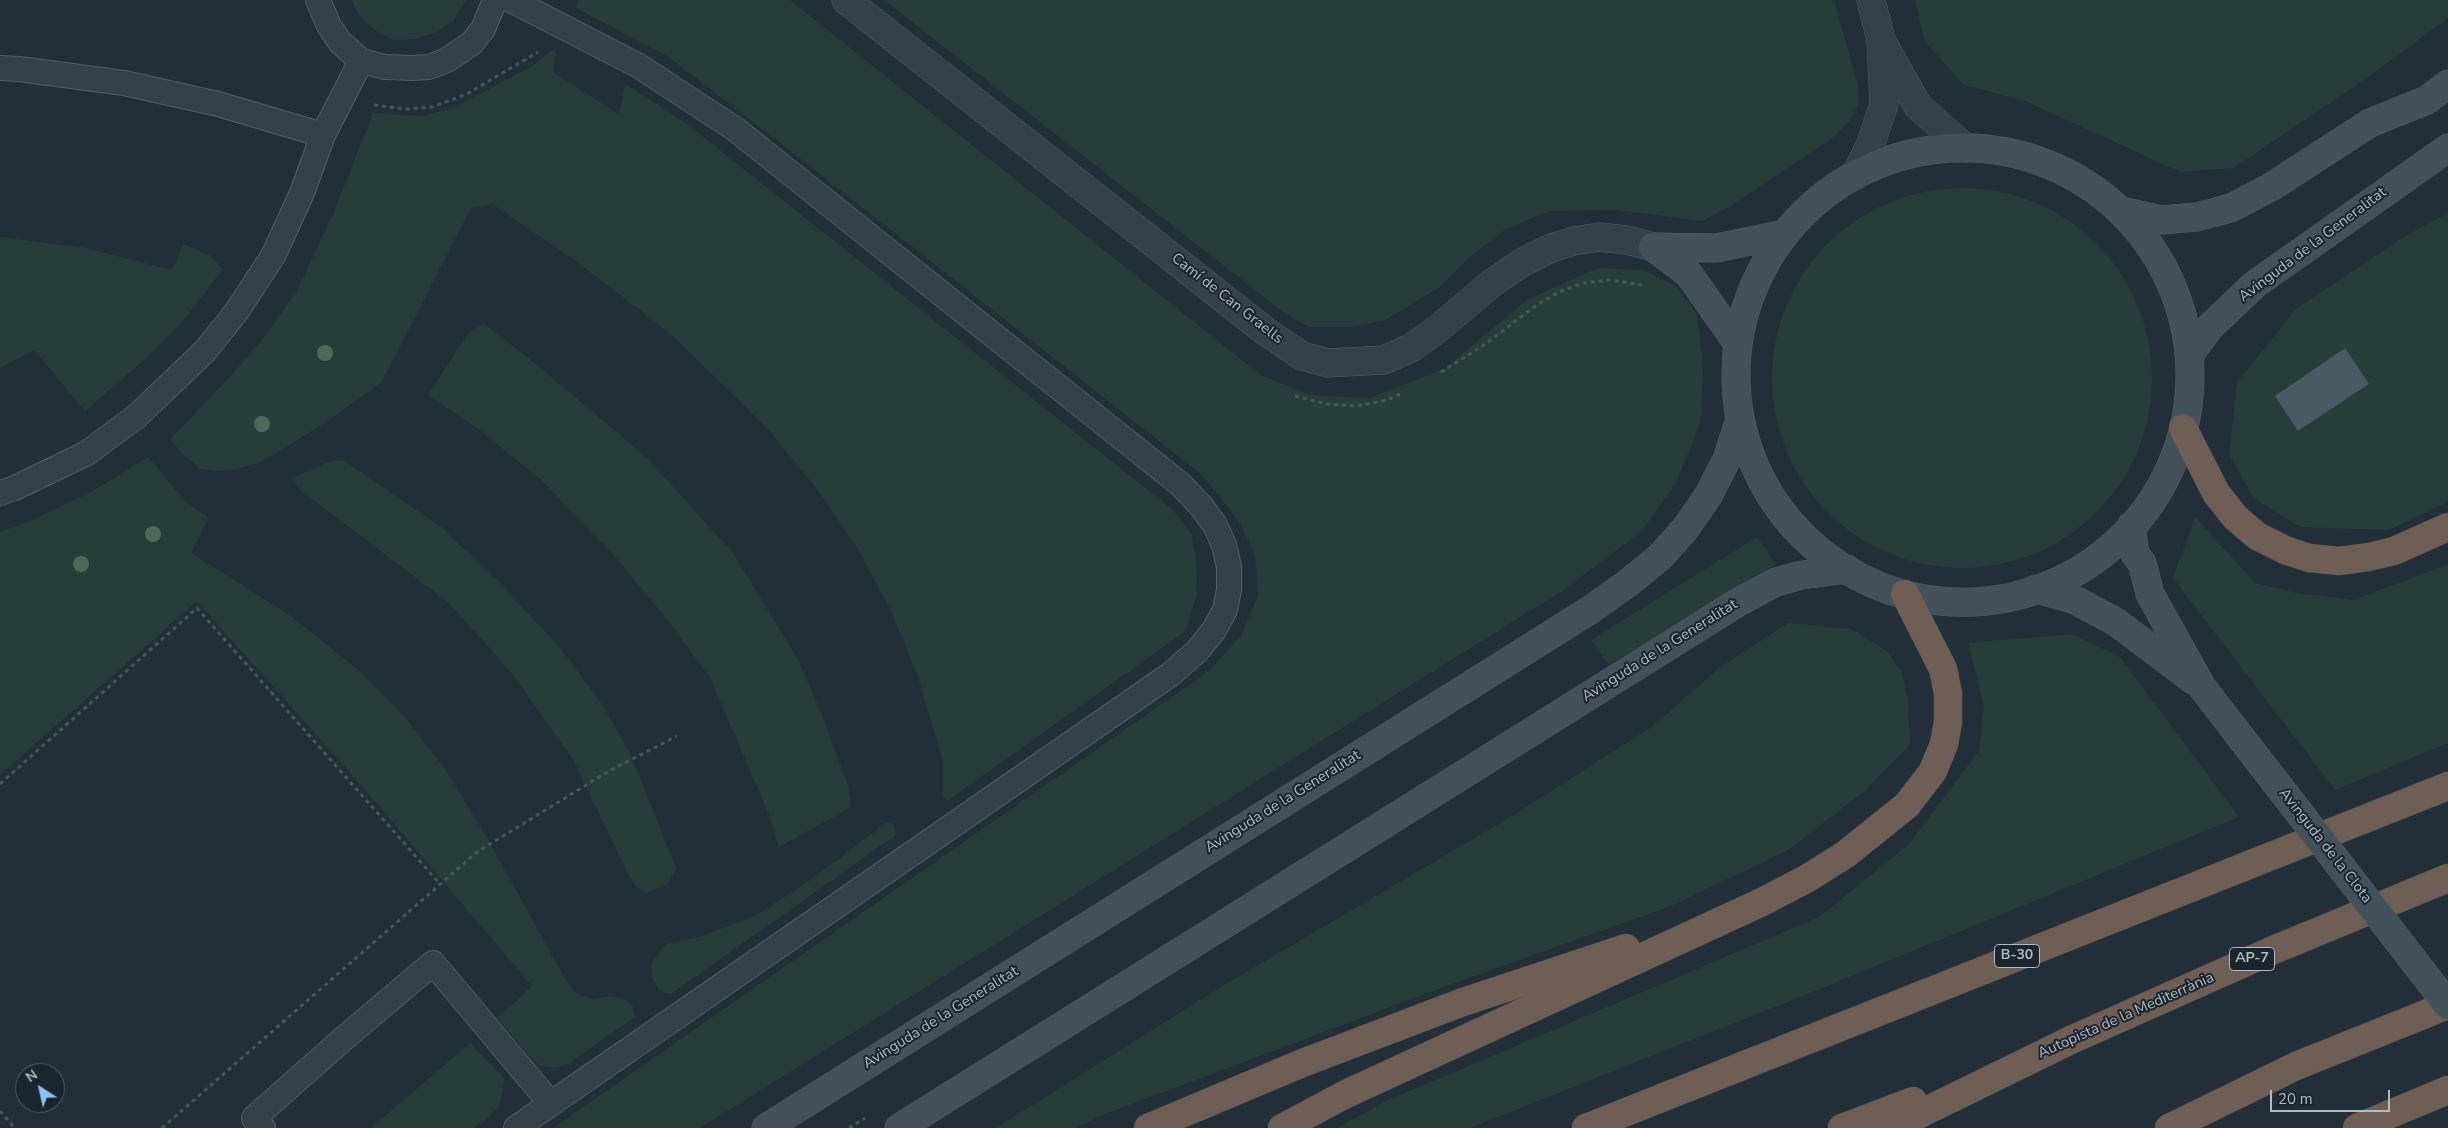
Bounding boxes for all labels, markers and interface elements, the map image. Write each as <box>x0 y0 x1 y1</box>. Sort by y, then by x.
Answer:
street label: Avinguda de la Generalitat <box>2236 184 2390 306</box>
street label: Camí de Can Graells <box>1168 250 1286 348</box>
street label: Avinguda de la Generalitat <box>1579 596 1741 706</box>
street label: Avinguda de la Generalitat <box>1202 747 1364 857</box>
street label: Avinguda de la Clota <box>2275 785 2375 907</box>
road number: B-30 <box>1994 944 2040 968</box>
road number: AP-7 <box>2230 948 2274 971</box>
street label: Avinguda de la Generalitat <box>860 963 1022 1073</box>
street label: Autopista de la Mediterrània <box>2035 969 2217 1063</box>
north arrow <box>15 1063 65 1113</box>
text: N <box>22 1065 41 1087</box>
scale bar <box>2273 1080 2393 1112</box>
text: 20 m <box>2278 1089 2313 1109</box>

